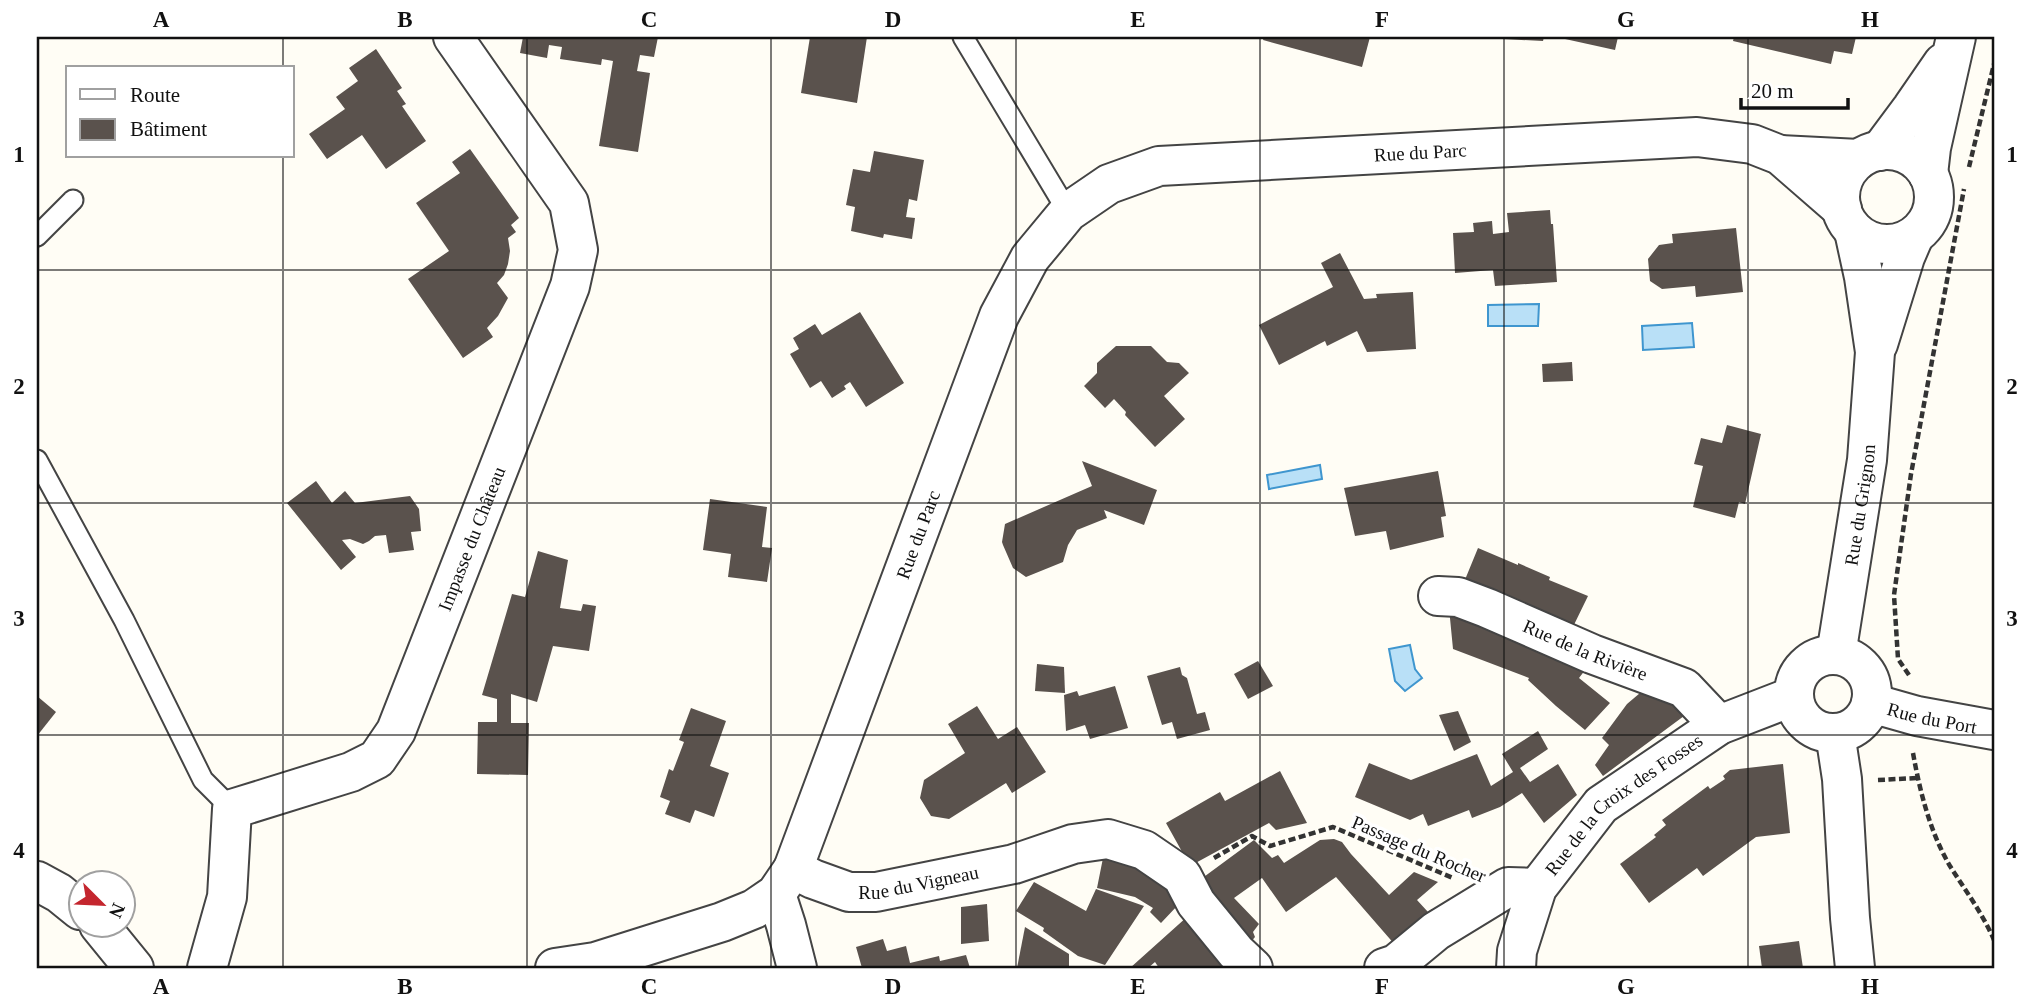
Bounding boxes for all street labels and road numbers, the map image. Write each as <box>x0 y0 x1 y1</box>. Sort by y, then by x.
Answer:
street label: Rue du Parc <box>1373 139 1467 165</box>
street label: Rue du Grignon <box>1840 443 1879 567</box>
street label: Impasse du Château <box>434 463 509 614</box>
street label: Rue du Parc <box>892 487 944 582</box>
street label: Rue de la Rivière <box>1520 615 1651 684</box>
street label: Rue du Port <box>1885 698 1979 737</box>
street label: Rue de la Croix des Fosses <box>1540 729 1706 879</box>
street label: Passage du Rocher <box>1349 811 1490 887</box>
street label: Rue du Vigneau <box>858 861 981 903</box>

